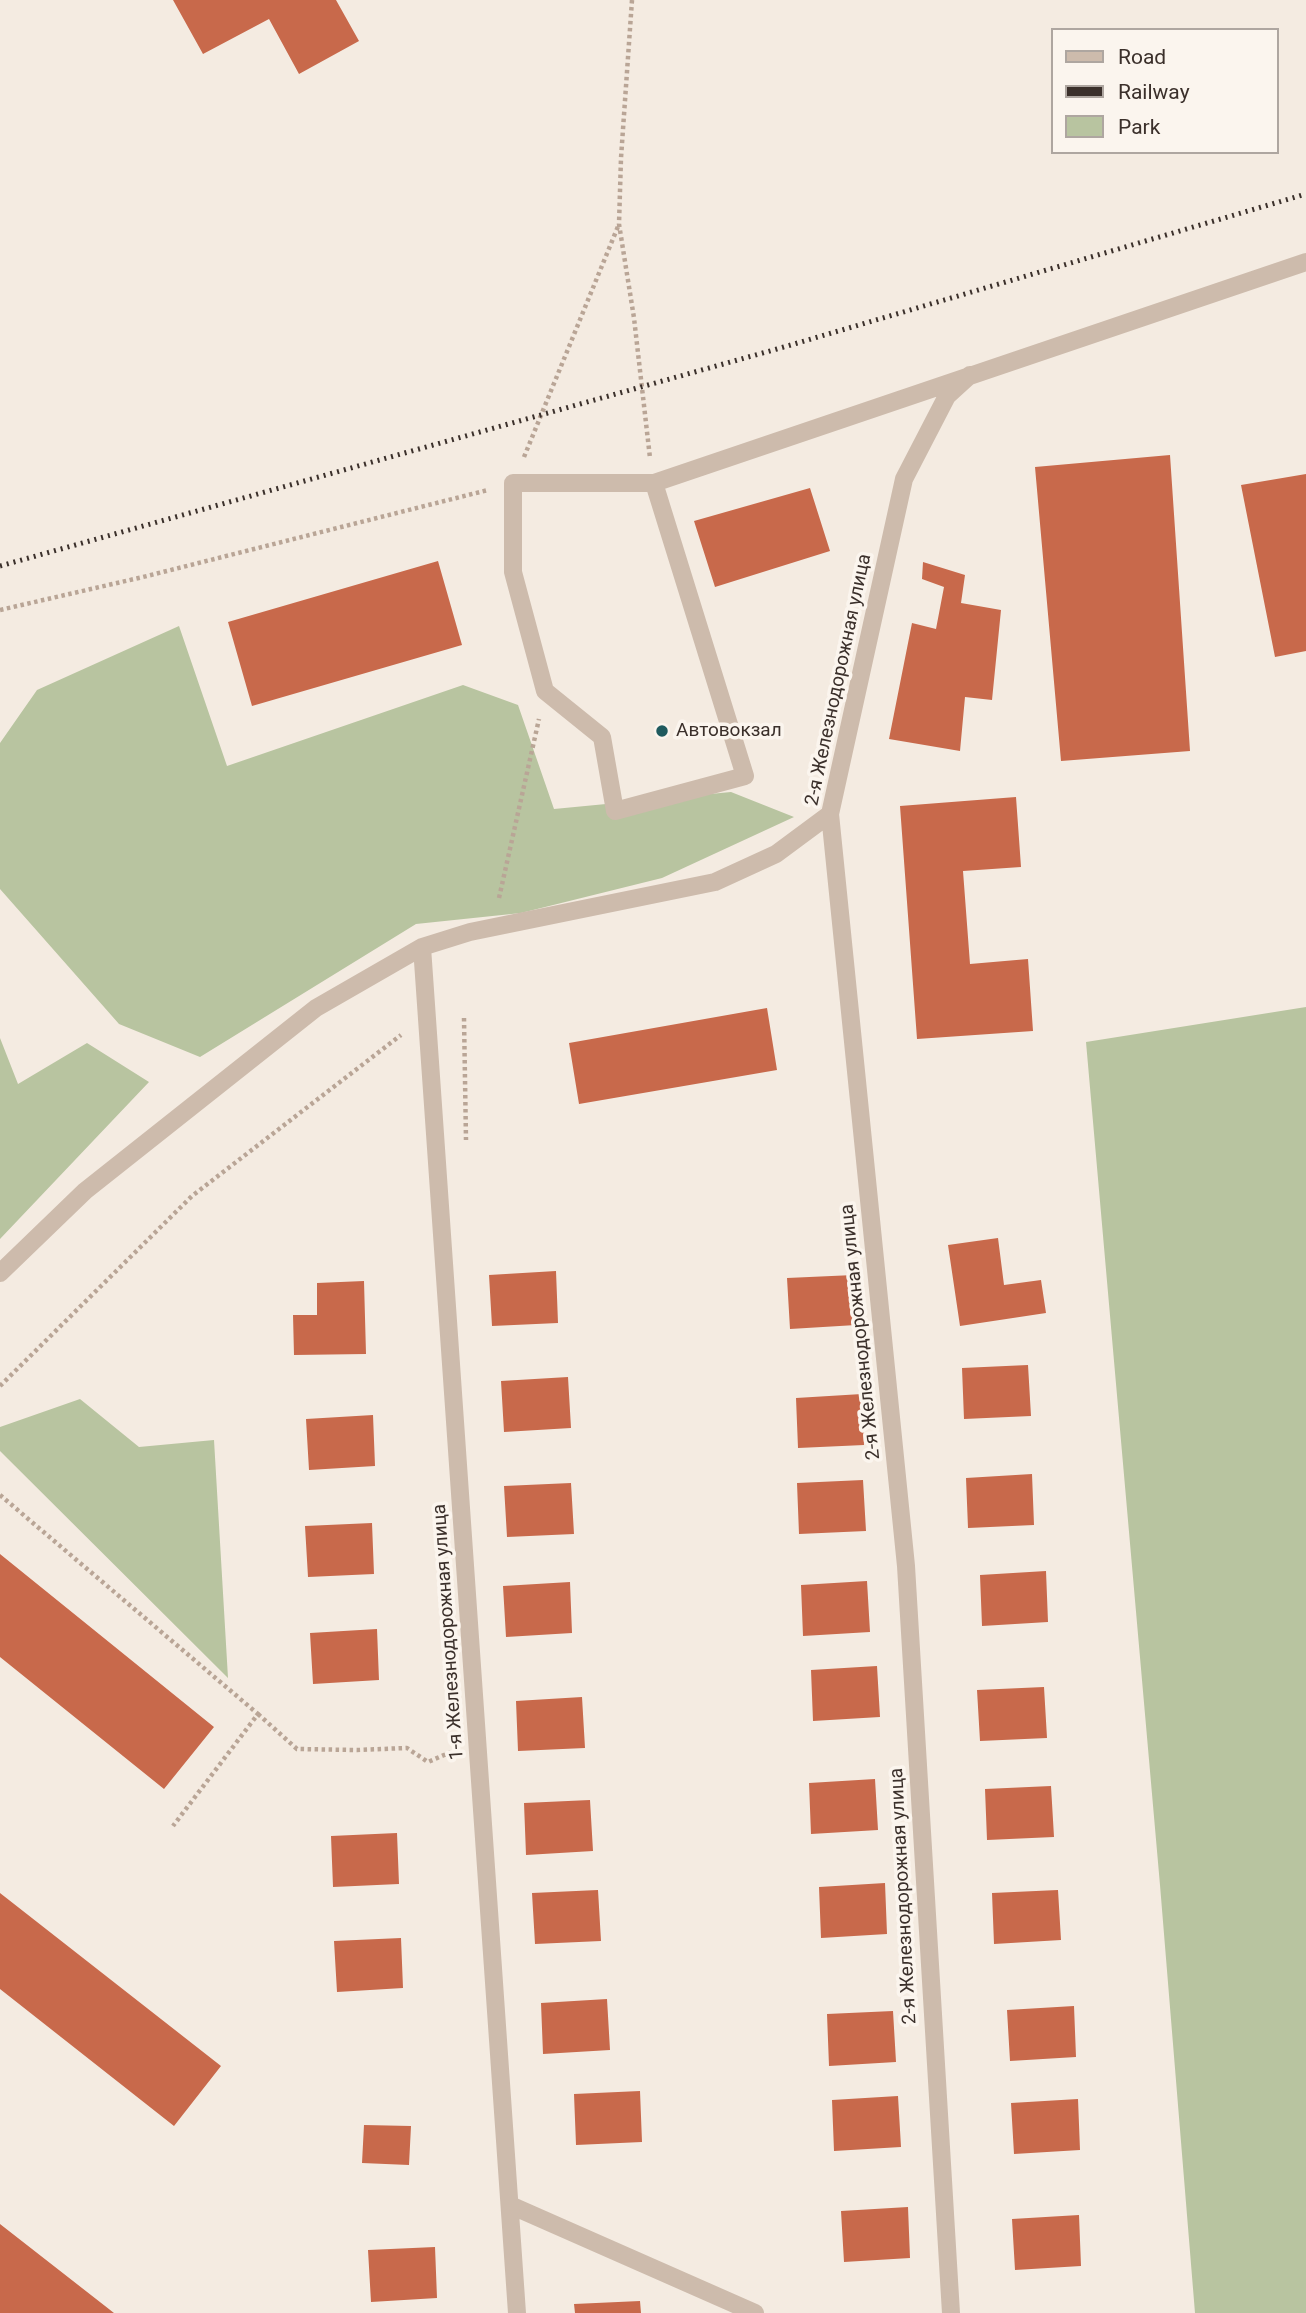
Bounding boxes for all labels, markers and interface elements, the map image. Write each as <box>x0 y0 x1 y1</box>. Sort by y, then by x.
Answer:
legend <box>1050 28 1278 154</box>
text: Road <box>1118 45 1166 69</box>
text: Railway <box>1118 80 1190 104</box>
text: Park <box>1118 115 1160 139</box>
street label: 2-я Железнодорожная улица <box>801 552 877 808</box>
place label: Автовокзал <box>676 720 782 742</box>
marker: Автовокзал <box>654 723 670 739</box>
street label: 2-я Железнодорожная улица <box>836 1203 886 1461</box>
street label: 1-я Железнодорожная улица <box>429 1503 469 1761</box>
street label: 2-я Железнодорожная улица <box>886 1767 922 2025</box>

